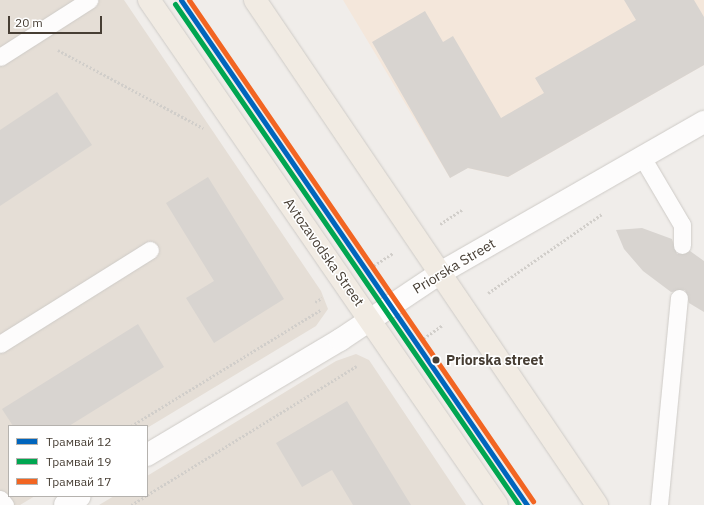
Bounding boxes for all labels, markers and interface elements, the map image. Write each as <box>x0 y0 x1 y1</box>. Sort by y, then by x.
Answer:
scale bar <box>10 8 104 34</box>
text: 20 m <box>15 15 43 30</box>
street label: Avtozavodska Street <box>280 195 368 309</box>
street label: Priorska Street <box>410 235 498 297</box>
place label: Priorska street <box>446 352 544 368</box>
marker: Priorska street <box>429 353 443 367</box>
legend <box>8 425 148 497</box>
text: Трамвай 12 <box>46 434 111 449</box>
text: Трамвай 19 <box>46 454 111 469</box>
text: Трамвай 17 <box>46 474 111 489</box>

